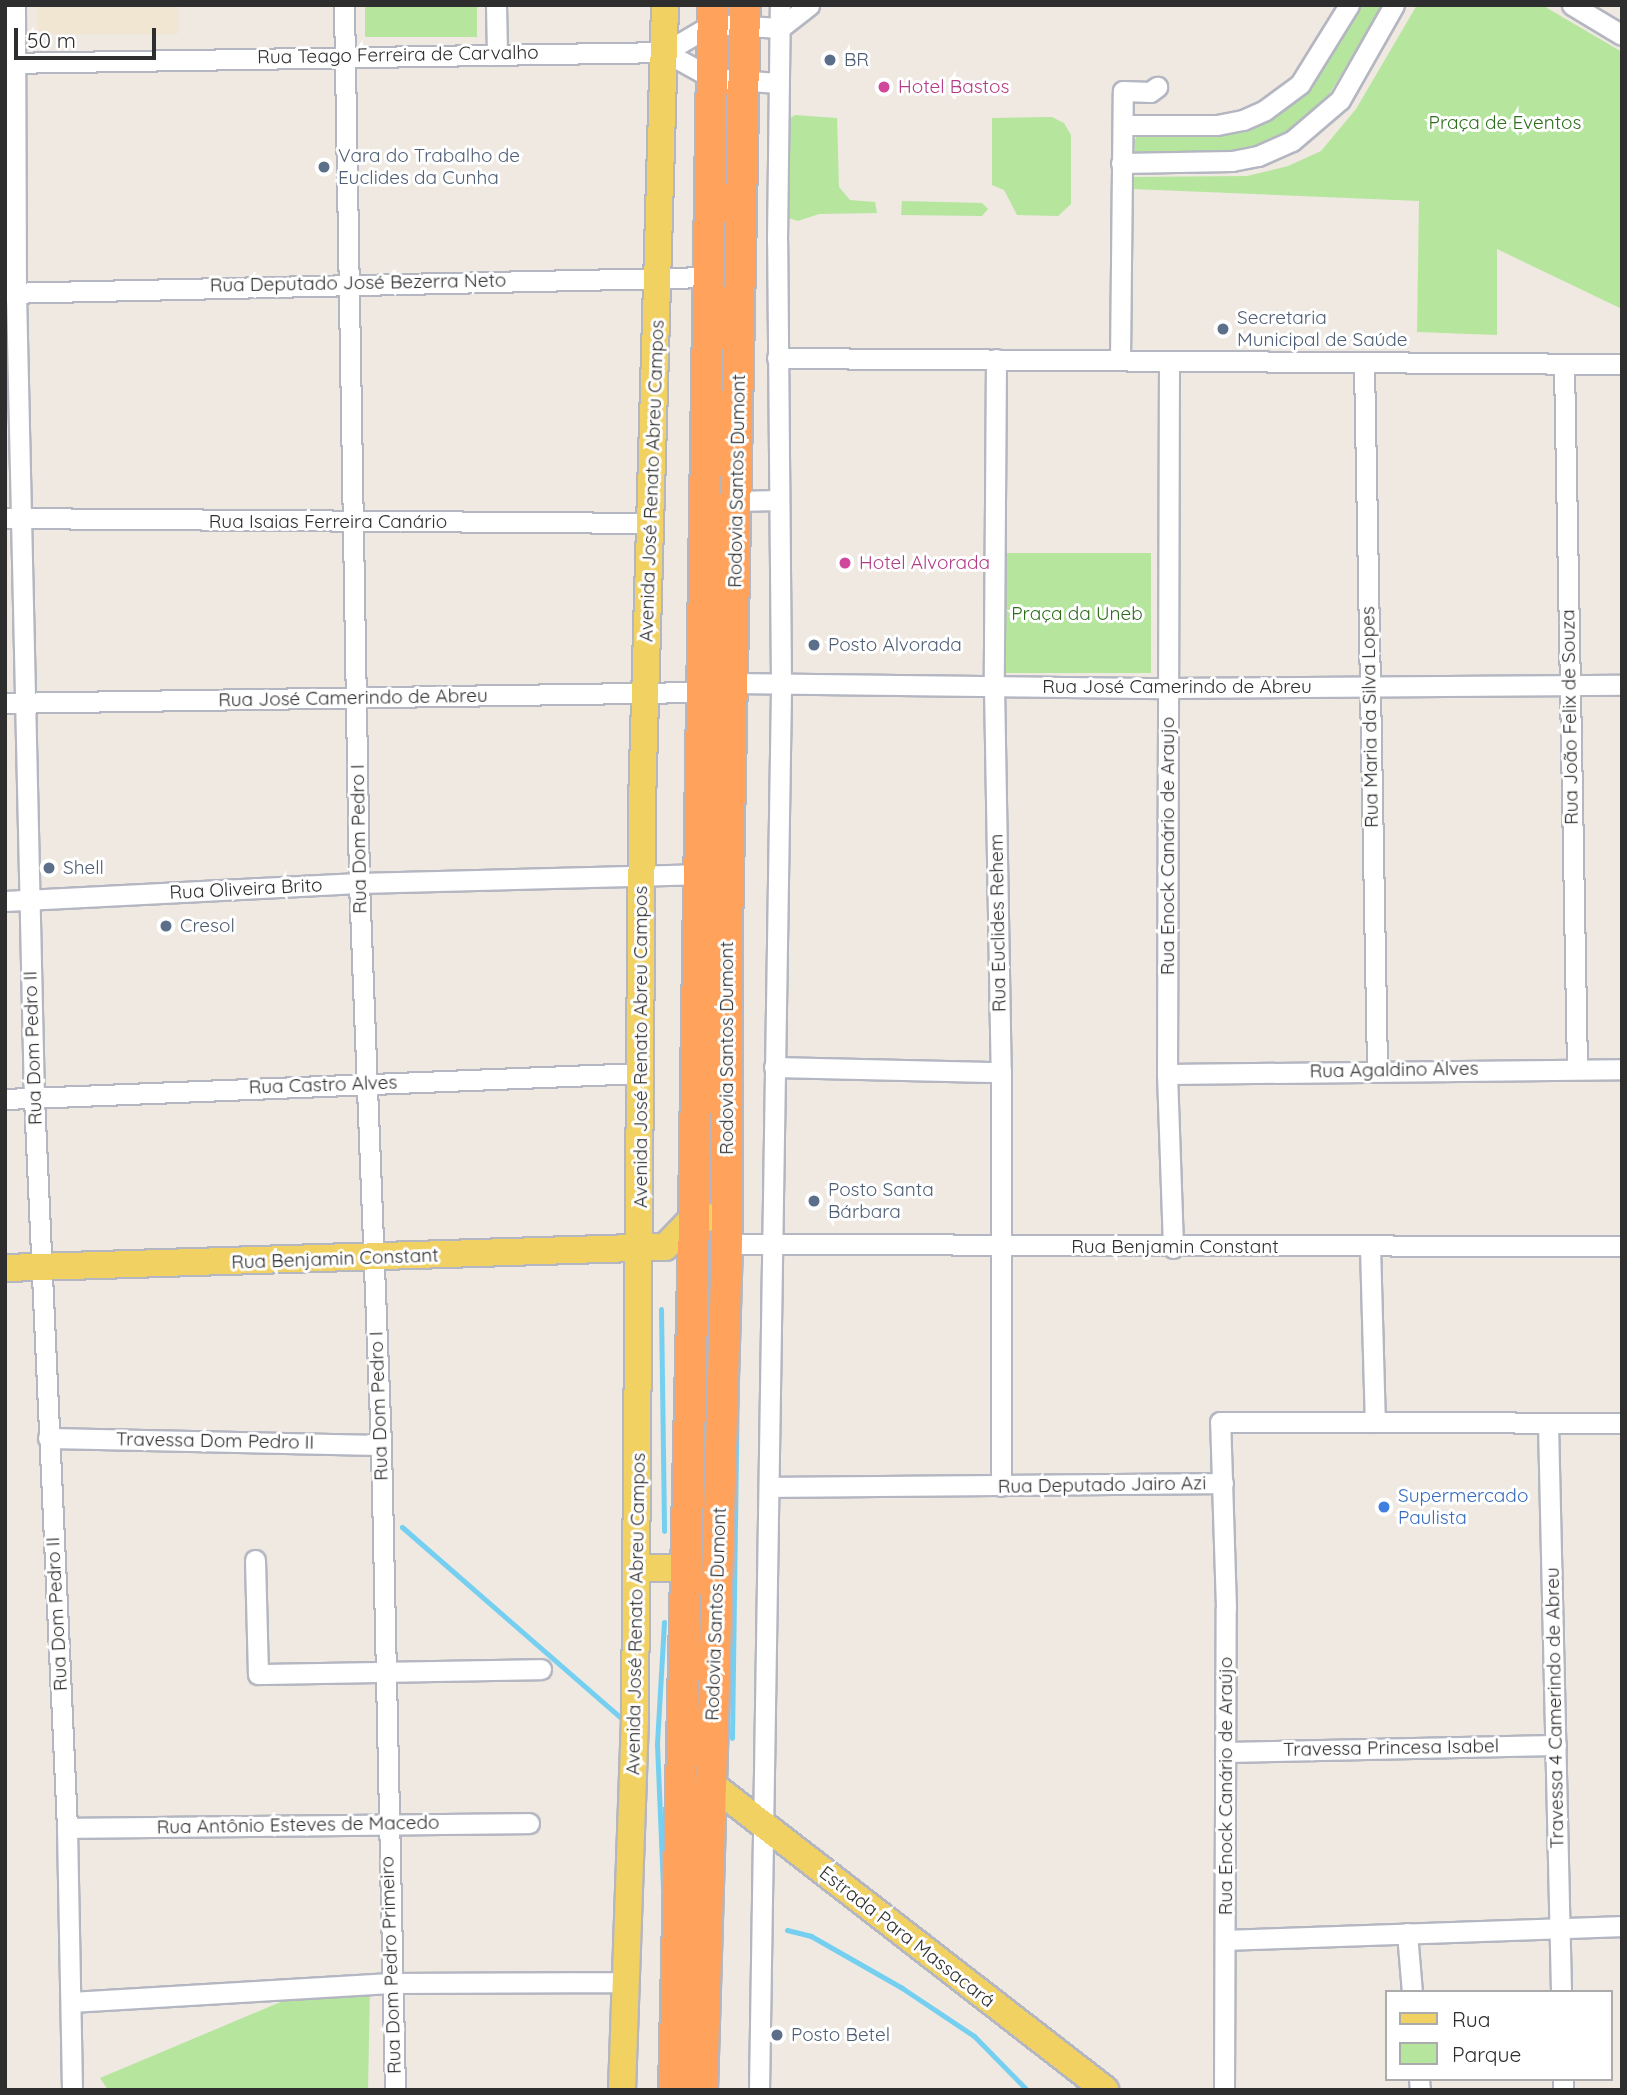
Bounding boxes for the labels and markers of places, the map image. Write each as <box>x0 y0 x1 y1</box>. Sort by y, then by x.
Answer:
place label: BR <box>844 49 869 71</box>
marker: BR <box>822 52 838 68</box>
place label: Hotel Bastos <box>898 76 1009 98</box>
marker: Hotel Bastos <box>876 79 892 95</box>
place label: Vara do Trabalho de Euclides da Cunha <box>338 145 520 189</box>
marker: Vara do Trabalho de Euclides da Cunha <box>316 159 332 175</box>
place label: Secretaria Municipal de Saúde <box>1237 307 1408 351</box>
marker: Secretaria Municipal de Saúde <box>1215 321 1231 337</box>
place label: Hotel Alvorada <box>859 552 990 574</box>
marker: Hotel Alvorada <box>837 555 853 571</box>
place label: Posto Alvorada <box>828 634 962 656</box>
marker: Posto Alvorada <box>806 637 822 653</box>
place label: Shell <box>63 857 104 879</box>
marker: Shell <box>41 860 57 876</box>
place label: Cresol <box>180 915 235 937</box>
marker: Cresol <box>158 918 174 934</box>
place label: Posto Santa Bárbara <box>828 1179 934 1223</box>
marker: Posto Santa Bárbara <box>806 1193 822 1209</box>
place label: Supermercado Paulista <box>1398 1485 1528 1529</box>
marker: Supermercado Paulista <box>1376 1499 1392 1515</box>
place label: Posto Betel <box>791 2024 890 2046</box>
marker: Posto Betel <box>769 2027 785 2043</box>

